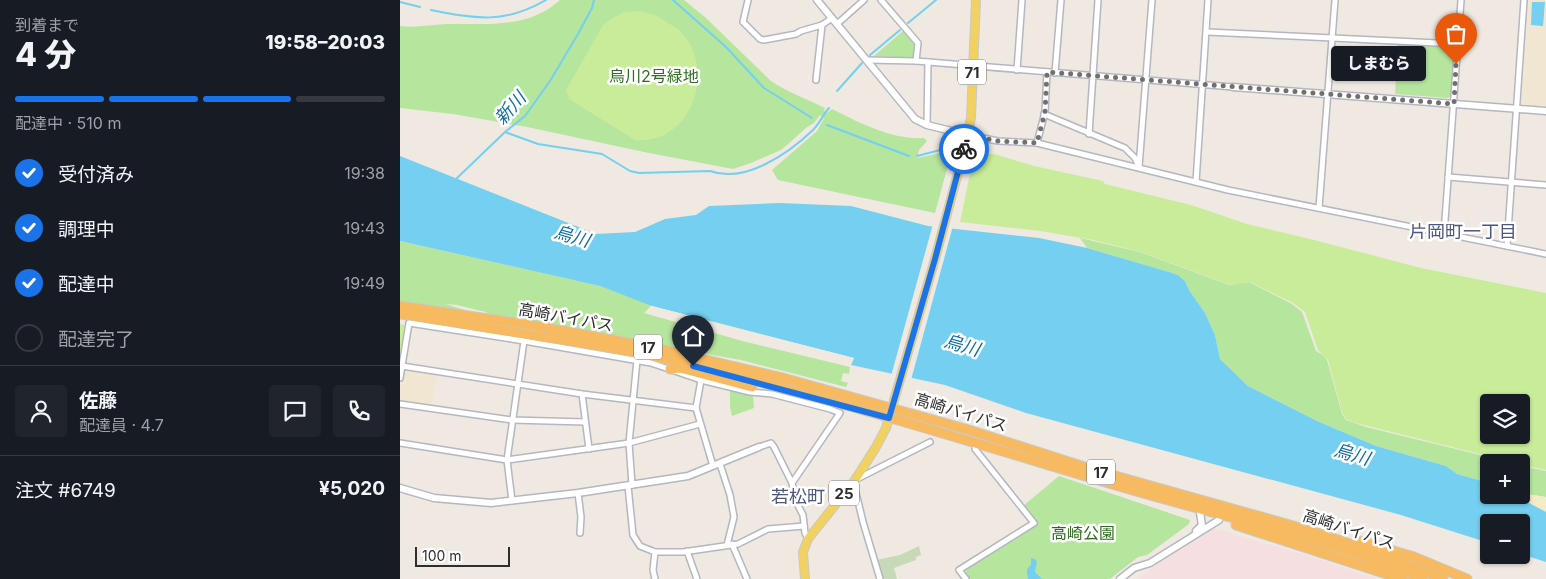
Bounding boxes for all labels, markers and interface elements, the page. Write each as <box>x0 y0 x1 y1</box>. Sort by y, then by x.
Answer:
pin <box>1435 13 1477 64</box>
text: 到着まで <box>15 15 79 35</box>
icon: bag <box>1442 20 1470 48</box>
text: 19:58–20:03 <box>265 31 385 54</box>
text: 4 分 <box>15 35 76 74</box>
callout: しまむら <box>1331 46 1426 82</box>
text: しまむら <box>1346 53 1411 73</box>
road number: 71 <box>958 60 986 84</box>
park label: 烏川2号緑地 <box>609 66 699 86</box>
water label: 新川 <box>490 86 531 128</box>
text: 配達中 · 510 m <box>15 113 121 133</box>
courier <box>939 124 989 174</box>
icon: bike <box>950 135 978 163</box>
icon: check <box>15 159 43 187</box>
text: 受付済み <box>58 163 134 186</box>
text: 19:38 <box>344 163 385 183</box>
icon: check <box>15 214 43 242</box>
text: 調理中 <box>58 218 115 241</box>
text: 19:43 <box>344 218 385 238</box>
water label: 烏川 <box>552 221 594 252</box>
district label: 片岡町一丁目 <box>1409 221 1517 242</box>
icon: check <box>15 269 43 297</box>
text: 配達中 <box>58 273 115 296</box>
text: 19:49 <box>344 273 385 293</box>
street label: 高崎バイパス <box>517 299 615 335</box>
pin <box>672 315 714 366</box>
icon: home <box>679 322 707 350</box>
text: 配達完了 <box>58 328 134 351</box>
water label: 烏川 <box>942 330 984 361</box>
road number: 17 <box>634 334 662 360</box>
button: person <box>15 385 67 437</box>
button: chat <box>269 385 321 437</box>
button: phone <box>333 385 385 437</box>
street label: 高崎バイパス <box>912 388 1010 436</box>
text: 佐藤 <box>79 389 117 412</box>
map controls <box>1480 394 1530 564</box>
button: layers <box>1480 394 1530 444</box>
text: 配達員 · 4.7 <box>79 415 164 435</box>
water label: 烏川 <box>1332 439 1374 470</box>
button: + <box>1480 454 1530 504</box>
road number: 17 <box>1087 460 1115 484</box>
text: ¥5,020 <box>319 477 385 500</box>
text: 注文 #6749 <box>15 479 116 502</box>
road number: 25 <box>829 480 859 506</box>
district label: 若松町 <box>771 486 825 507</box>
street label: 高崎バイパス <box>1300 505 1398 553</box>
button: − <box>1480 514 1530 564</box>
park label: 高崎公園 <box>1051 523 1115 543</box>
scale bar <box>415 544 510 567</box>
text: 100 m <box>422 547 462 564</box>

